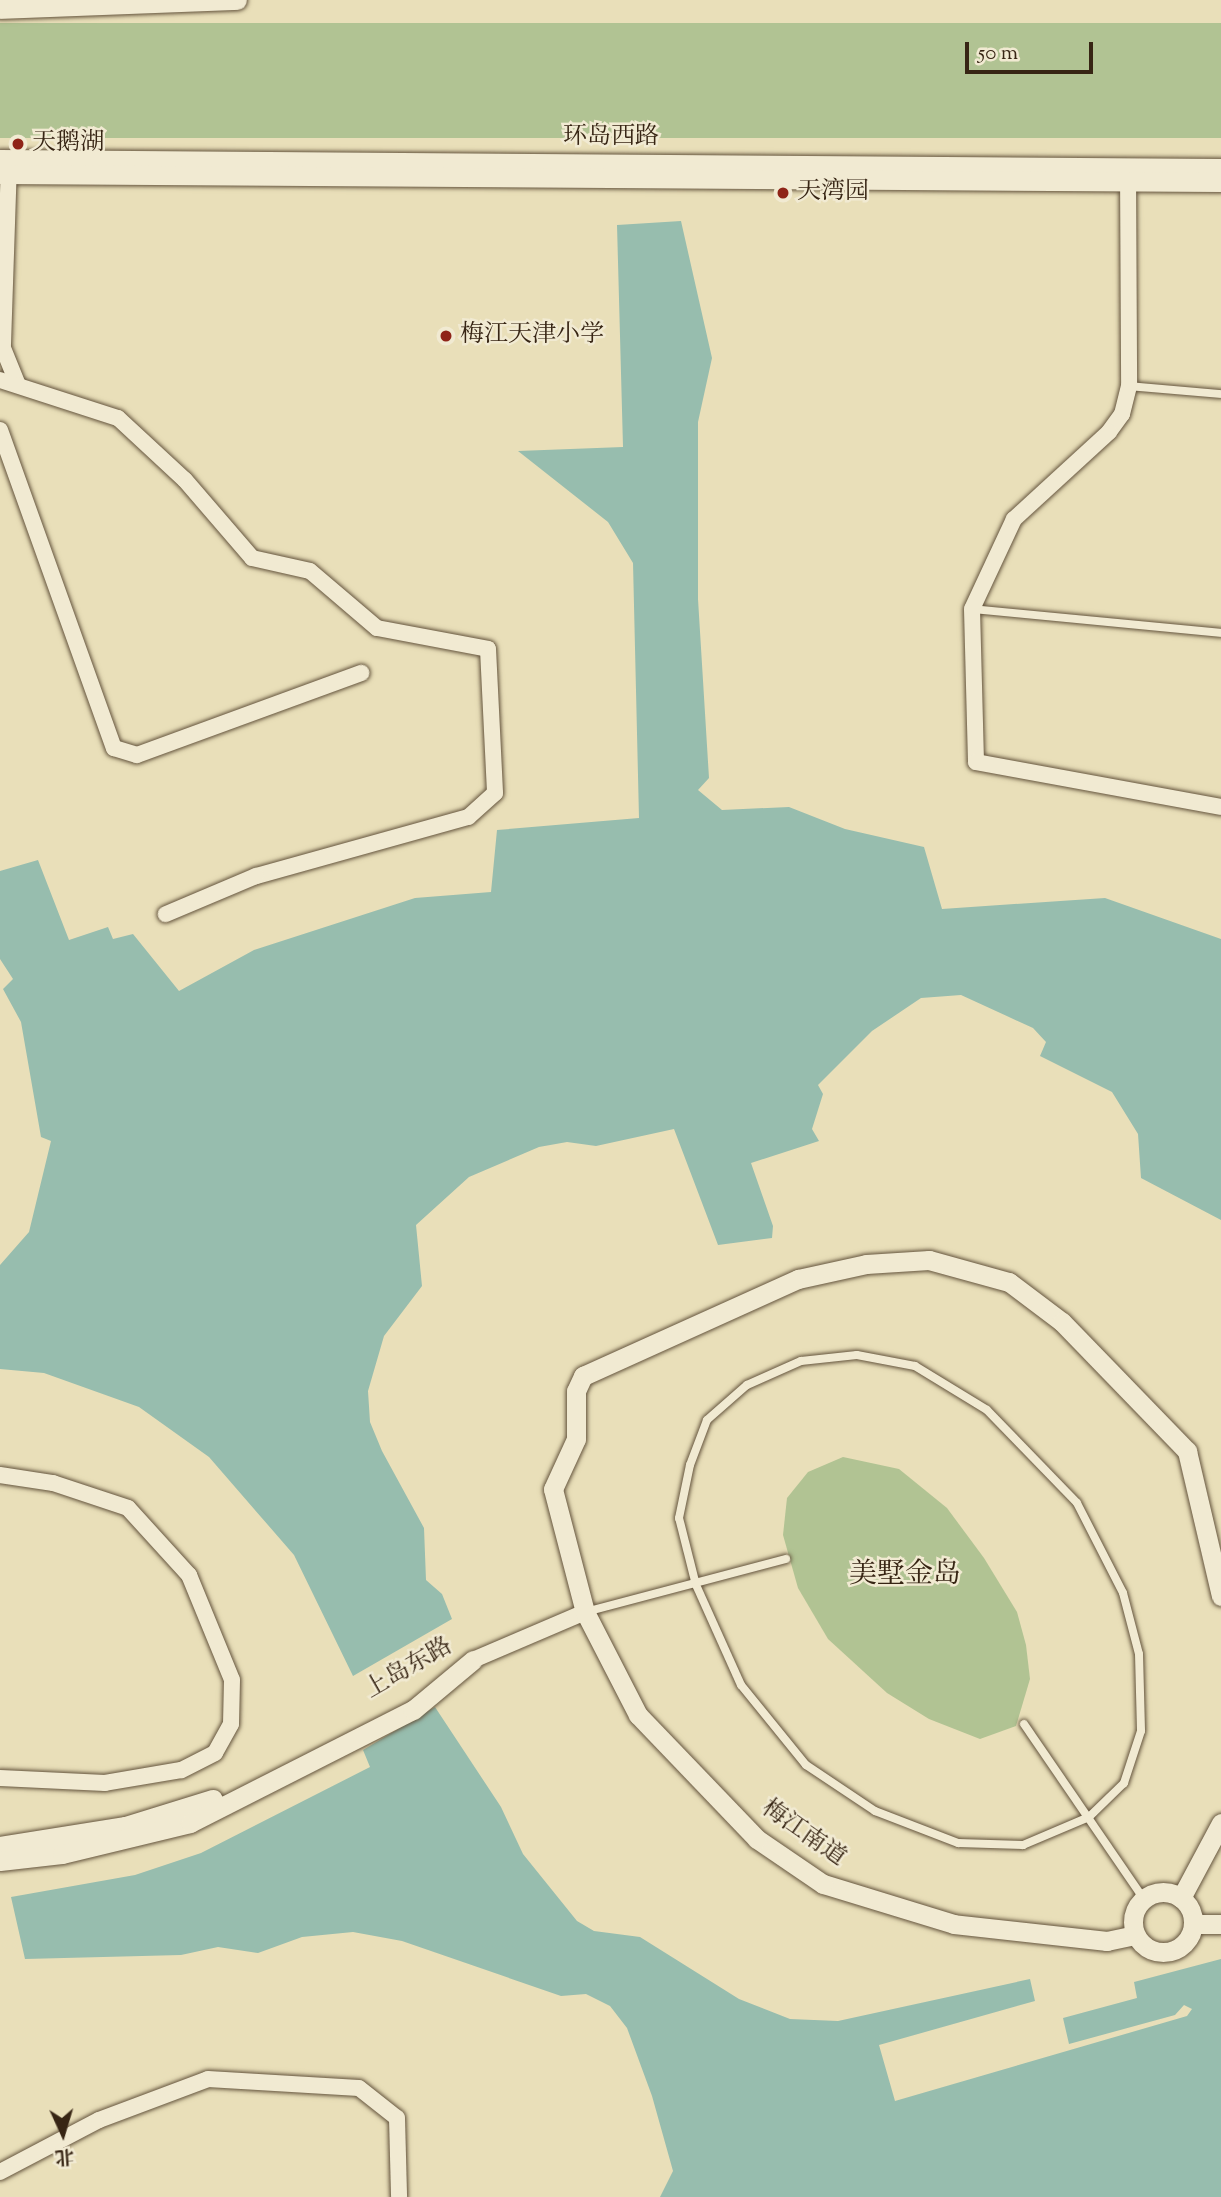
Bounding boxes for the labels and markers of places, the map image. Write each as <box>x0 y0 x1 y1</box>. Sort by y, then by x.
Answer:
place label: 天鹅湖 <box>32 130 104 158</box>
marker: 天鹅湖 <box>10 136 26 152</box>
place label: 天湾园 <box>797 179 869 207</box>
marker: 天湾园 <box>775 185 791 201</box>
place label: 梅江天津小学 <box>460 322 604 350</box>
marker: 梅江天津小学 <box>438 328 454 344</box>

